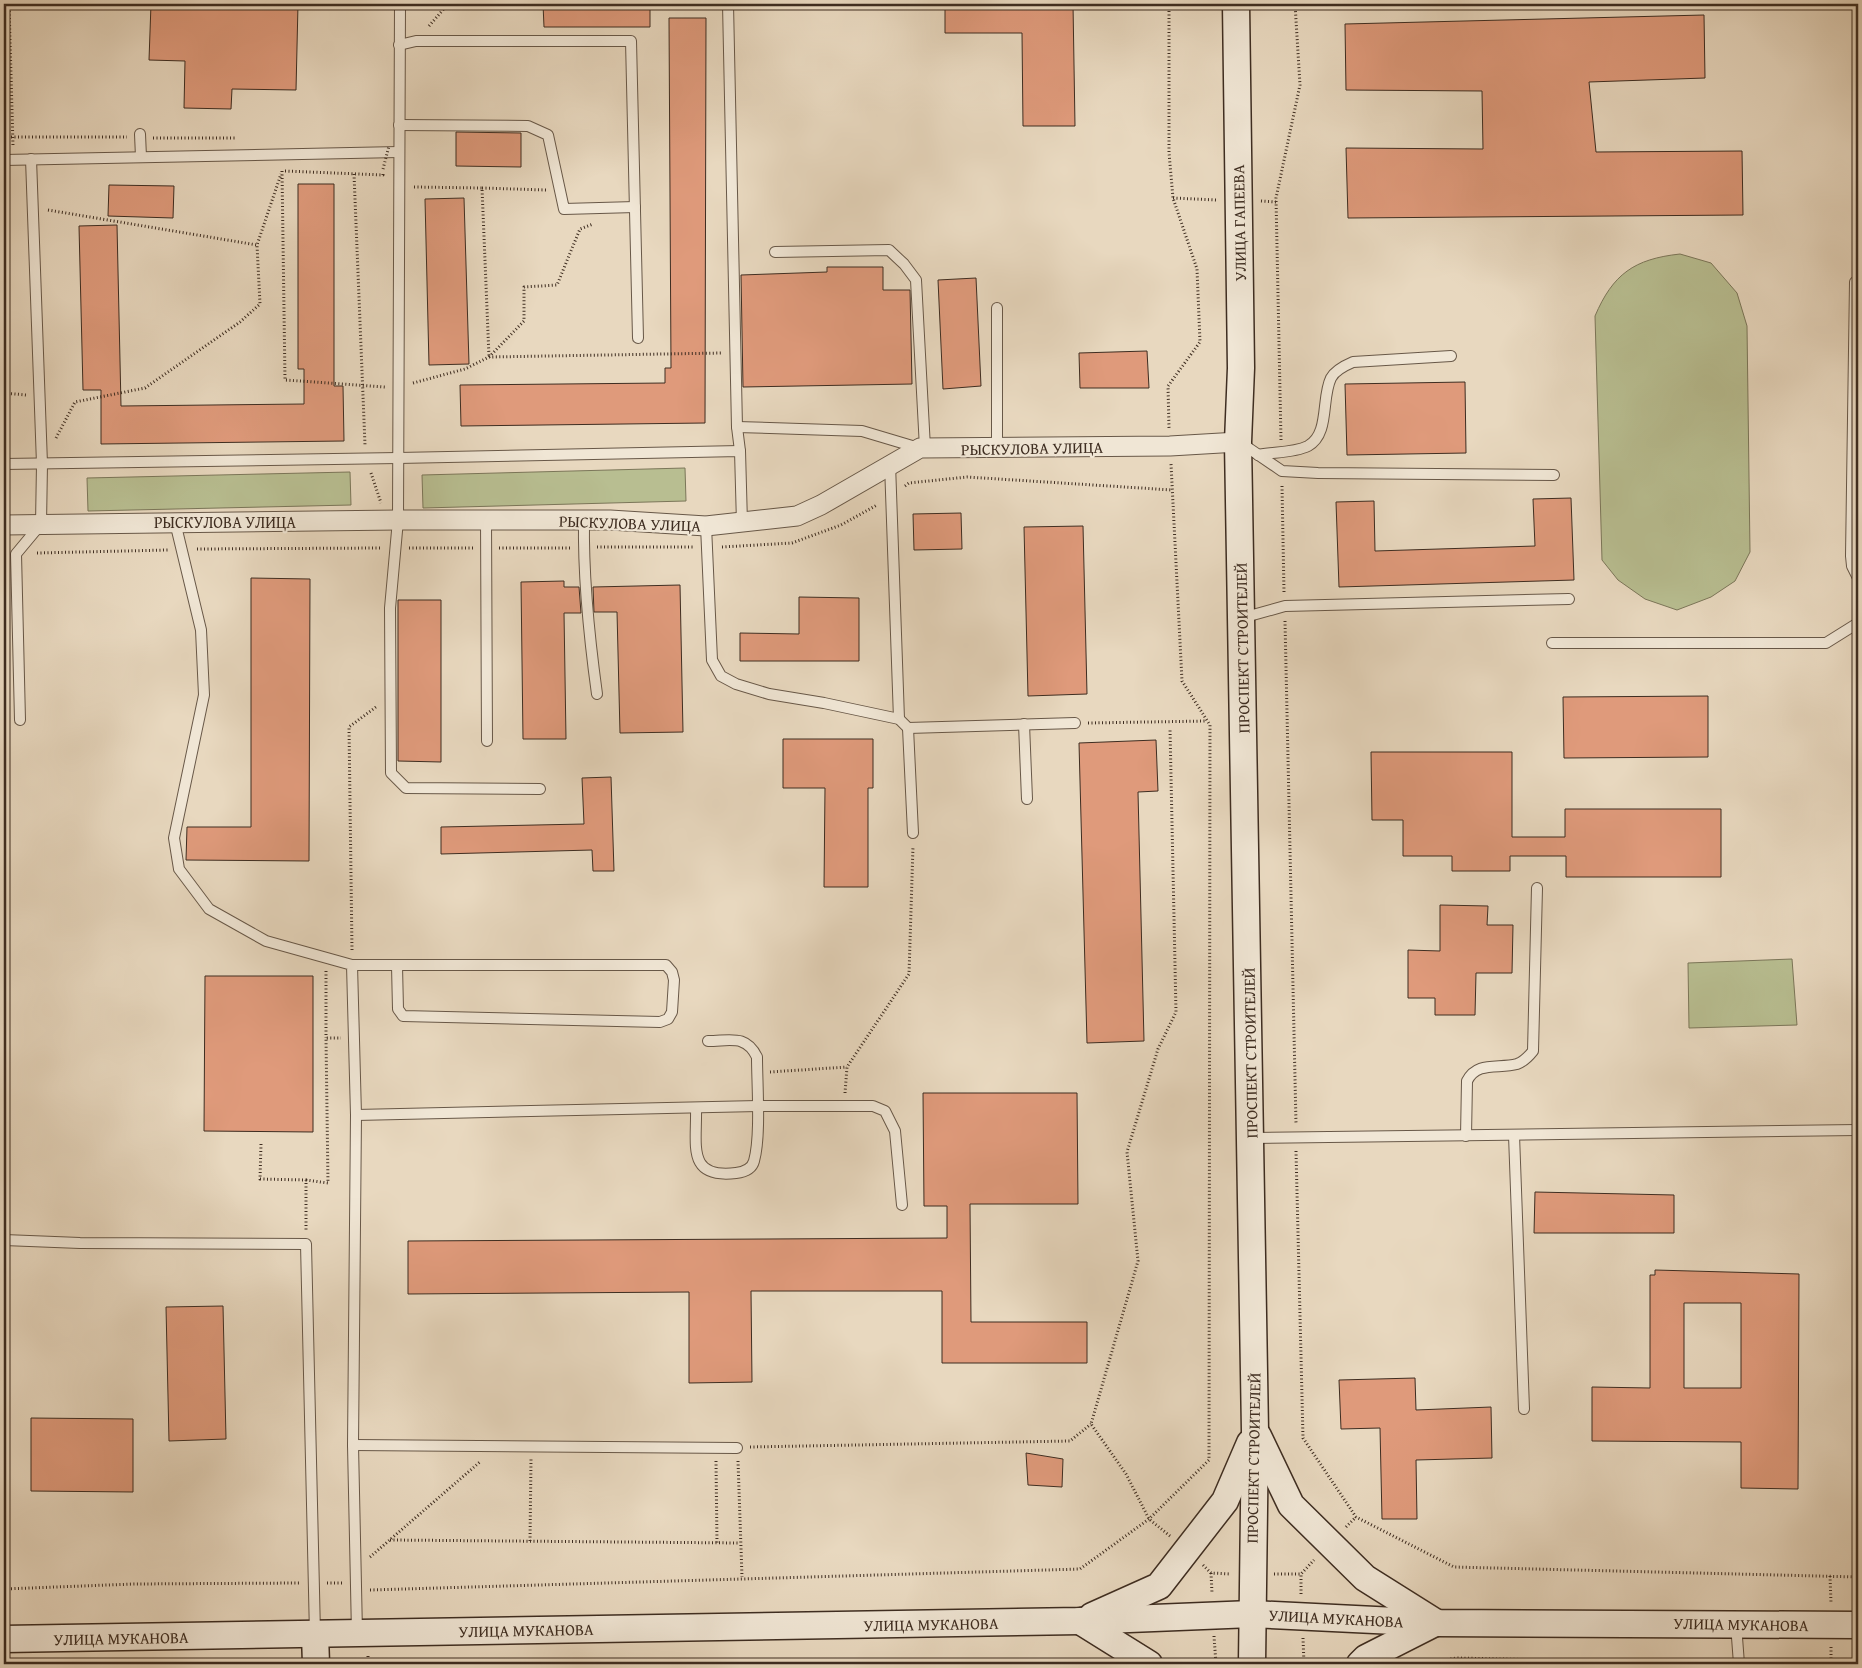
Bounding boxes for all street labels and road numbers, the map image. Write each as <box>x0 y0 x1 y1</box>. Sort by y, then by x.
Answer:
street label: УЛИЦА ГАПЕЕВА <box>1226 164 1252 282</box>
street label: РЫСКУЛОВА УЛИЦА <box>961 435 1104 461</box>
street label: РЫСКУЛОВА УЛИЦА <box>559 509 702 537</box>
street label: РЫСКУЛОВА УЛИЦА <box>154 510 296 534</box>
street label: ПРОСПЕКТ СТРОИТЕЛЕЙ <box>1229 562 1255 734</box>
street label: ПРОСПЕКТ СТРОИТЕЛЕЙ <box>1237 967 1263 1139</box>
street label: ПРОСПЕКТ СТРОИТЕЛЕЙ <box>1240 1372 1266 1544</box>
street label: УЛИЦА МУКАНОВА <box>1268 1602 1404 1634</box>
street label: УЛИЦА МУКАНОВА <box>863 1611 999 1637</box>
street label: УЛИЦА МУКАНОВА <box>1673 1611 1809 1637</box>
street label: УЛИЦА МУКАНОВА <box>458 1617 594 1643</box>
street label: УЛИЦА МУКАНОВА <box>53 1625 189 1651</box>

